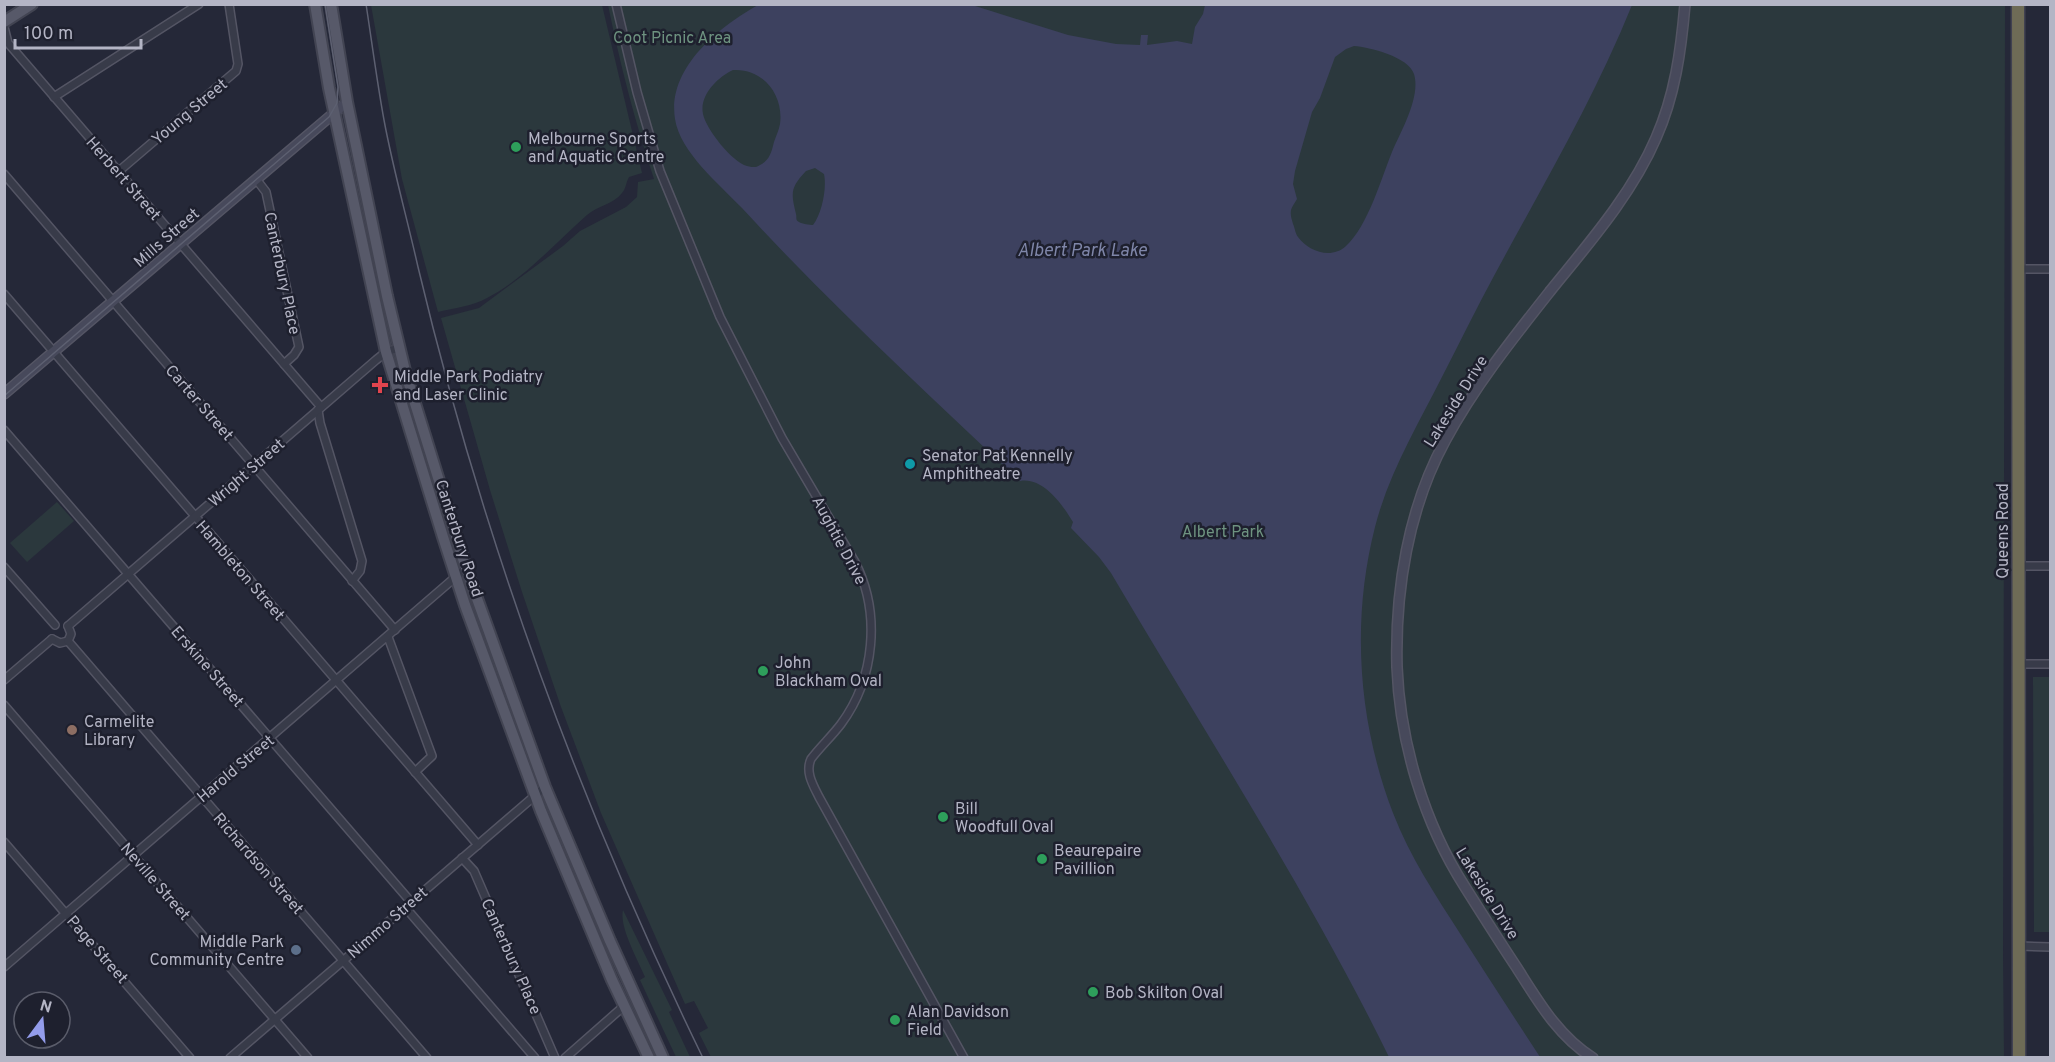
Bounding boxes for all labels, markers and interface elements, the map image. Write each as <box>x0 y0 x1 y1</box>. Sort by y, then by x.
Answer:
scale bar <box>15 12 141 50</box>
text: 100 m <box>24 23 73 46</box>
park label: Coot Picnic Area <box>613 29 731 49</box>
street label: Young Street <box>148 75 232 150</box>
place label: Melbourne Sports and Aquatic Centre <box>528 130 664 168</box>
street label: Herbert Street <box>81 133 164 225</box>
marker: Melbourne Sports and Aquatic Centre <box>509 140 523 154</box>
street label: Mills Street <box>130 205 204 273</box>
street label: Canterbury Place <box>258 210 304 337</box>
water label: Albert Park Lake <box>1017 240 1147 263</box>
street label: Lakeside Drive <box>1420 352 1493 452</box>
street label: Carter Street <box>160 361 237 445</box>
place label: Middle Park Podiatry and Laser Clinic <box>394 368 543 406</box>
marker: Middle Park Podiatry and Laser Clinic <box>371 376 389 394</box>
street label: Wright Street <box>205 435 290 512</box>
place label: Senator Pat Kennelly Amphitheatre <box>922 447 1073 485</box>
marker: Senator Pat Kennelly Amphitheatre <box>903 457 917 471</box>
street label: Canterbury Road <box>430 477 487 600</box>
street label: Queens Road <box>1994 483 2014 579</box>
street label: Aughtie Drive <box>807 493 870 589</box>
street label: Hambleton Street <box>191 517 288 625</box>
park label: Albert Park <box>1182 523 1264 543</box>
street label: Erskine Street <box>166 623 247 712</box>
place label: John Blackham Oval <box>775 654 882 692</box>
marker: John Blackham Oval <box>756 664 770 678</box>
place label: Carmelite Library <box>84 713 154 751</box>
marker: Carmelite Library <box>65 723 79 737</box>
street label: Harold Street <box>193 731 279 808</box>
place label: Bill Woodfull Oval <box>955 800 1054 838</box>
street label: Richardson Street <box>208 809 307 919</box>
marker: Bill Woodfull Oval <box>936 810 950 824</box>
street label: Neville Street <box>115 839 194 925</box>
place label: Beaurepaire Pavillion <box>1054 842 1141 880</box>
street label: Lakeside Drive <box>1450 844 1523 944</box>
marker: Beaurepaire Pavillion <box>1035 852 1049 866</box>
street label: Nimmo Street <box>344 883 432 964</box>
street label: Canterbury Place <box>476 896 545 1018</box>
street label: Page Street <box>61 912 132 988</box>
place label: Middle Park Community Centre <box>149 933 284 971</box>
marker: Middle Park Community Centre <box>289 943 303 957</box>
place label: Bob Skilton Oval <box>1105 984 1223 1004</box>
marker: Bob Skilton Oval <box>1086 985 1100 999</box>
north arrow <box>12 990 72 1050</box>
text: N <box>37 996 54 1019</box>
place label: Alan Davidson Field <box>907 1003 1009 1041</box>
marker: Alan Davidson Field <box>888 1013 902 1027</box>

